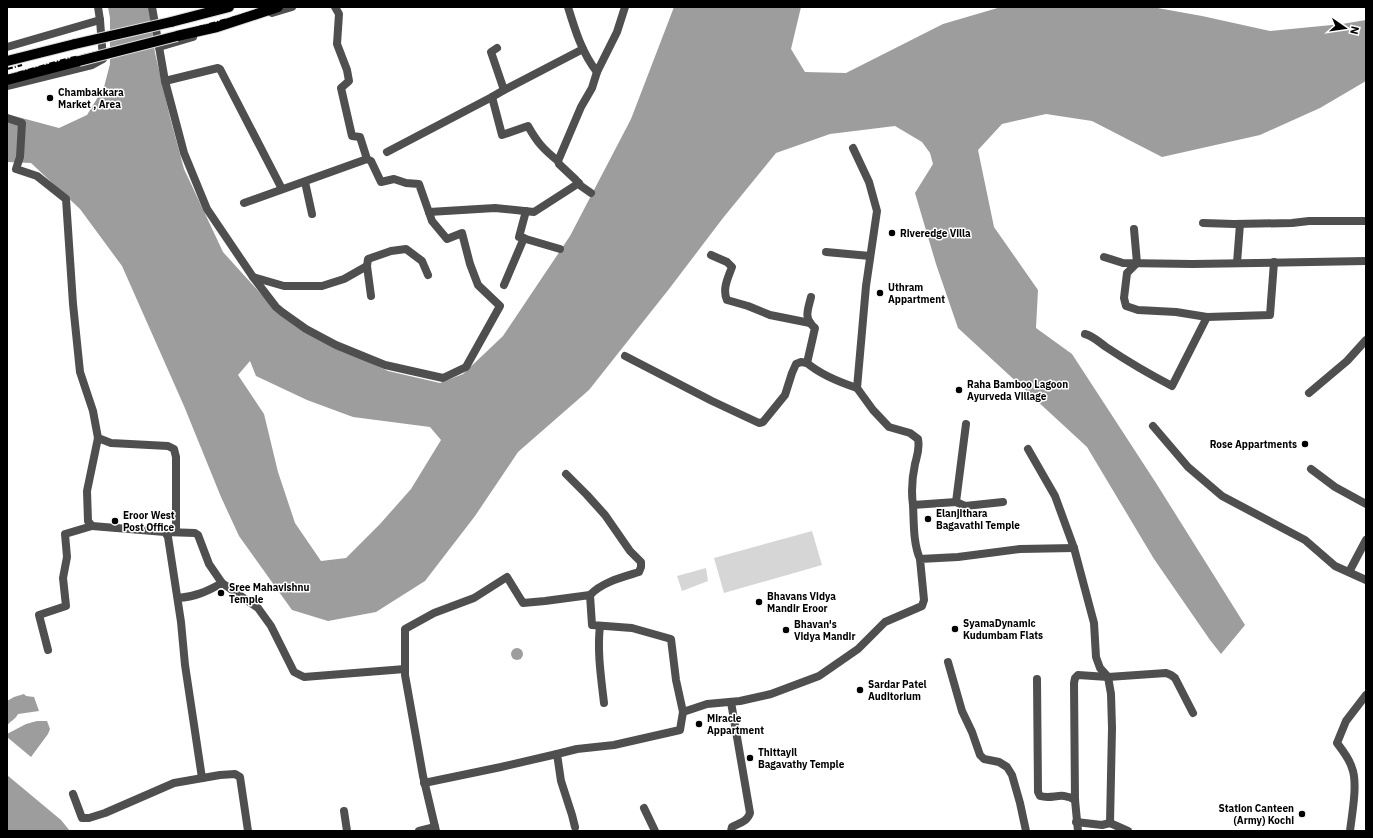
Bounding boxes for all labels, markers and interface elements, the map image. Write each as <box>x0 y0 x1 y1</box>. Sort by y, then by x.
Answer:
north arrow <box>1325 8 1365 48</box>
text: N <box>1347 25 1362 36</box>
place label: Chambakkara Market , Area <box>58 86 124 111</box>
marker: Chambakkara Market , Area <box>45 93 55 103</box>
place label: Riveredge Villa <box>900 227 971 240</box>
marker: Riveredge Villa <box>887 228 897 238</box>
place label: Uthram Appartment <box>888 281 945 306</box>
marker: Uthram Appartment <box>875 288 885 298</box>
place label: Raha Bamboo Lagoon Ayurveda Village <box>967 378 1068 403</box>
marker: Raha Bamboo Lagoon Ayurveda Village <box>954 385 964 395</box>
place label: Rose Appartments <box>1210 438 1297 451</box>
marker: Rose Appartments <box>1300 439 1310 449</box>
place label: Elanjithara Bagavathi Temple <box>936 507 1020 532</box>
place label: Eroor West Post Office <box>123 509 175 534</box>
marker: Elanjithara Bagavathi Temple <box>923 514 933 524</box>
marker: Eroor West Post Office <box>110 516 120 526</box>
place label: Sree Mahavishnu Temple <box>229 581 309 606</box>
marker: Sree Mahavishnu Temple <box>216 588 226 598</box>
place label: Bhavans Vidya Mandir Eroor <box>767 590 836 615</box>
marker: Bhavans Vidya Mandir Eroor <box>754 597 764 607</box>
place label: SyamaDynamic Kudumbam Flats <box>963 617 1043 642</box>
place label: Bhavan's Vidya Mandir <box>794 618 856 643</box>
marker: SyamaDynamic Kudumbam Flats <box>950 624 960 634</box>
marker: Bhavan's Vidya Mandir <box>781 625 791 635</box>
place label: Sardar Patel Auditorium <box>868 678 927 703</box>
marker: Sardar Patel Auditorium <box>855 685 865 695</box>
place label: Miracle Appartment <box>707 712 764 737</box>
marker: Miracle Appartment <box>694 719 704 729</box>
place label: Thittayil Bagavathy Temple <box>758 746 845 771</box>
marker: Thittayil Bagavathy Temple <box>745 753 755 763</box>
place label: Station Canteen (Army) Kochi <box>1219 802 1294 827</box>
marker: Station Canteen (Army) Kochi <box>1297 809 1307 819</box>

